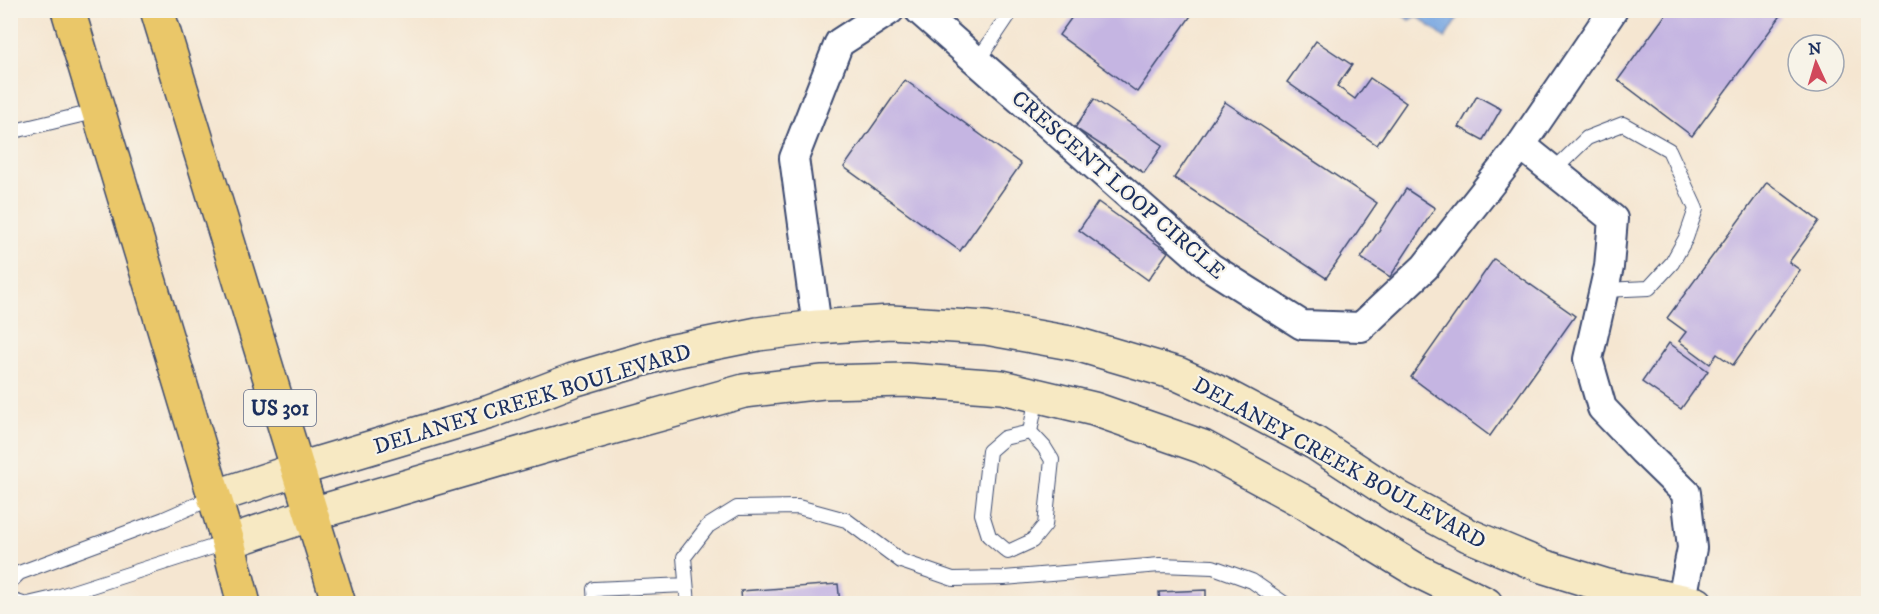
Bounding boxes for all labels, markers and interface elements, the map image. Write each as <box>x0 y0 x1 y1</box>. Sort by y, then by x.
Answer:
north arrow <box>1786 33 1846 93</box>
text: N <box>1808 39 1822 59</box>
street label: CRESCENT LOOP CIRCLE <box>1006 85 1230 285</box>
street label: DELANEY CREEK BOULEVARD <box>370 338 694 461</box>
street label: DELANEY CREEK BOULEVARD <box>1188 371 1490 555</box>
road number: US 301 <box>244 390 316 426</box>

